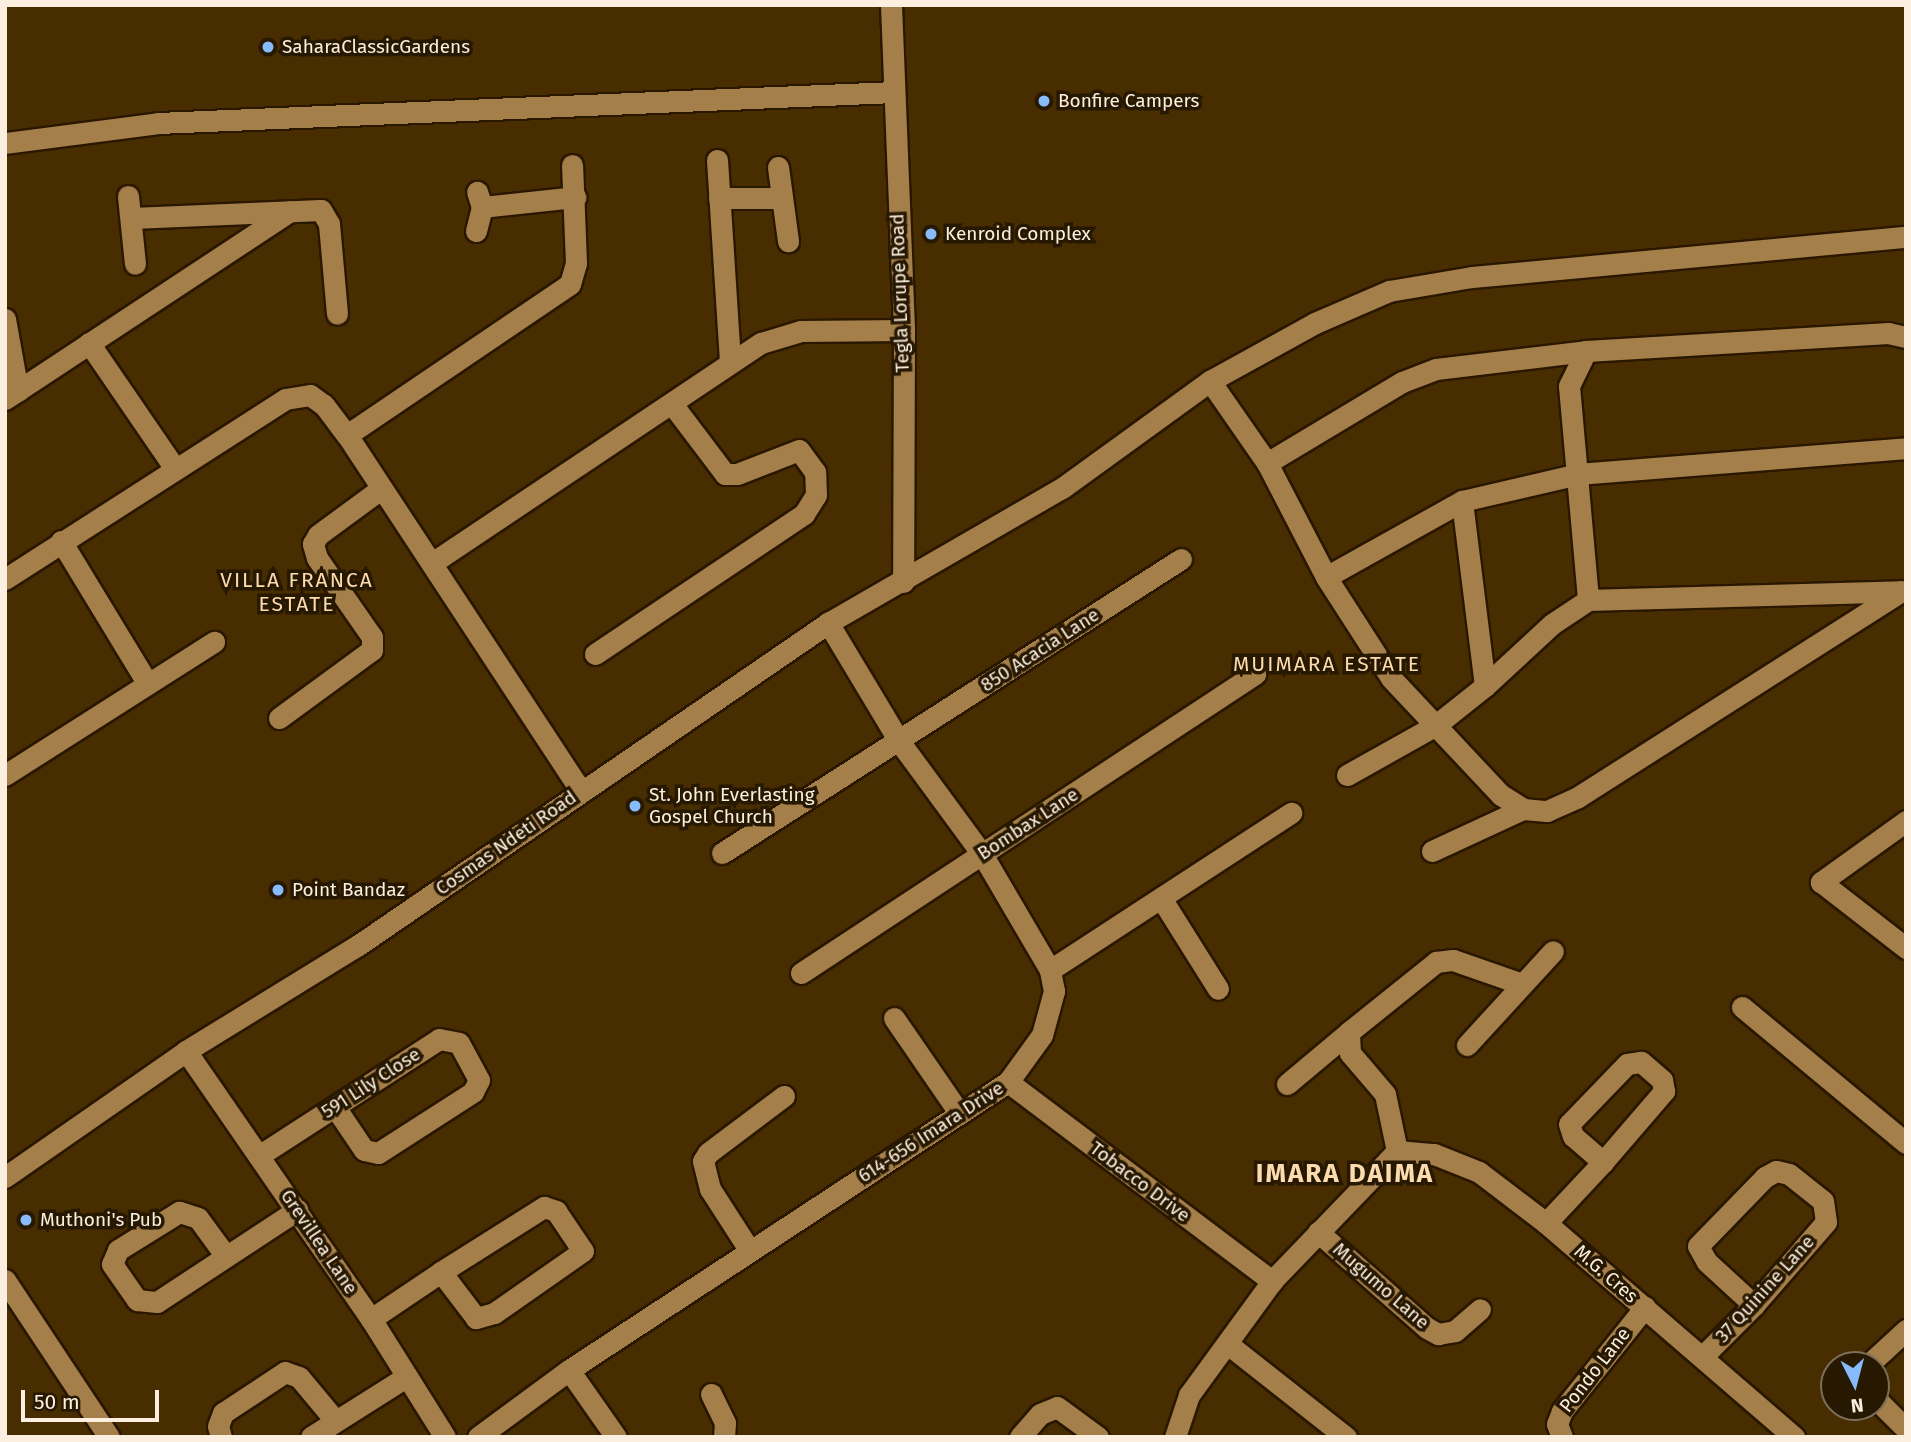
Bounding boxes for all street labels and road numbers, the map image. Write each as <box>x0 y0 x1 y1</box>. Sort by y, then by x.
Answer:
street label: Tegla Lorupe Road <box>886 213 914 373</box>
street label: 850 Acacia Lane <box>976 603 1104 697</box>
street label: Bombax Lane <box>973 783 1083 865</box>
street label: Cosmas Ndeti Road <box>431 786 581 900</box>
street label: 591 Lily Close <box>317 1043 425 1123</box>
street label: 614-656 Imara Drive <box>854 1076 1008 1188</box>
street label: Tobacco Drive <box>1085 1137 1195 1227</box>
street label: Grevillea Lane <box>276 1185 362 1299</box>
street label: 37 Quinine Lane <box>1711 1231 1819 1347</box>
street label: Mugumo Lane <box>1328 1238 1434 1334</box>
street label: M.G. Cres <box>1570 1240 1642 1308</box>
street label: Pondo Lane <box>1555 1323 1635 1417</box>

